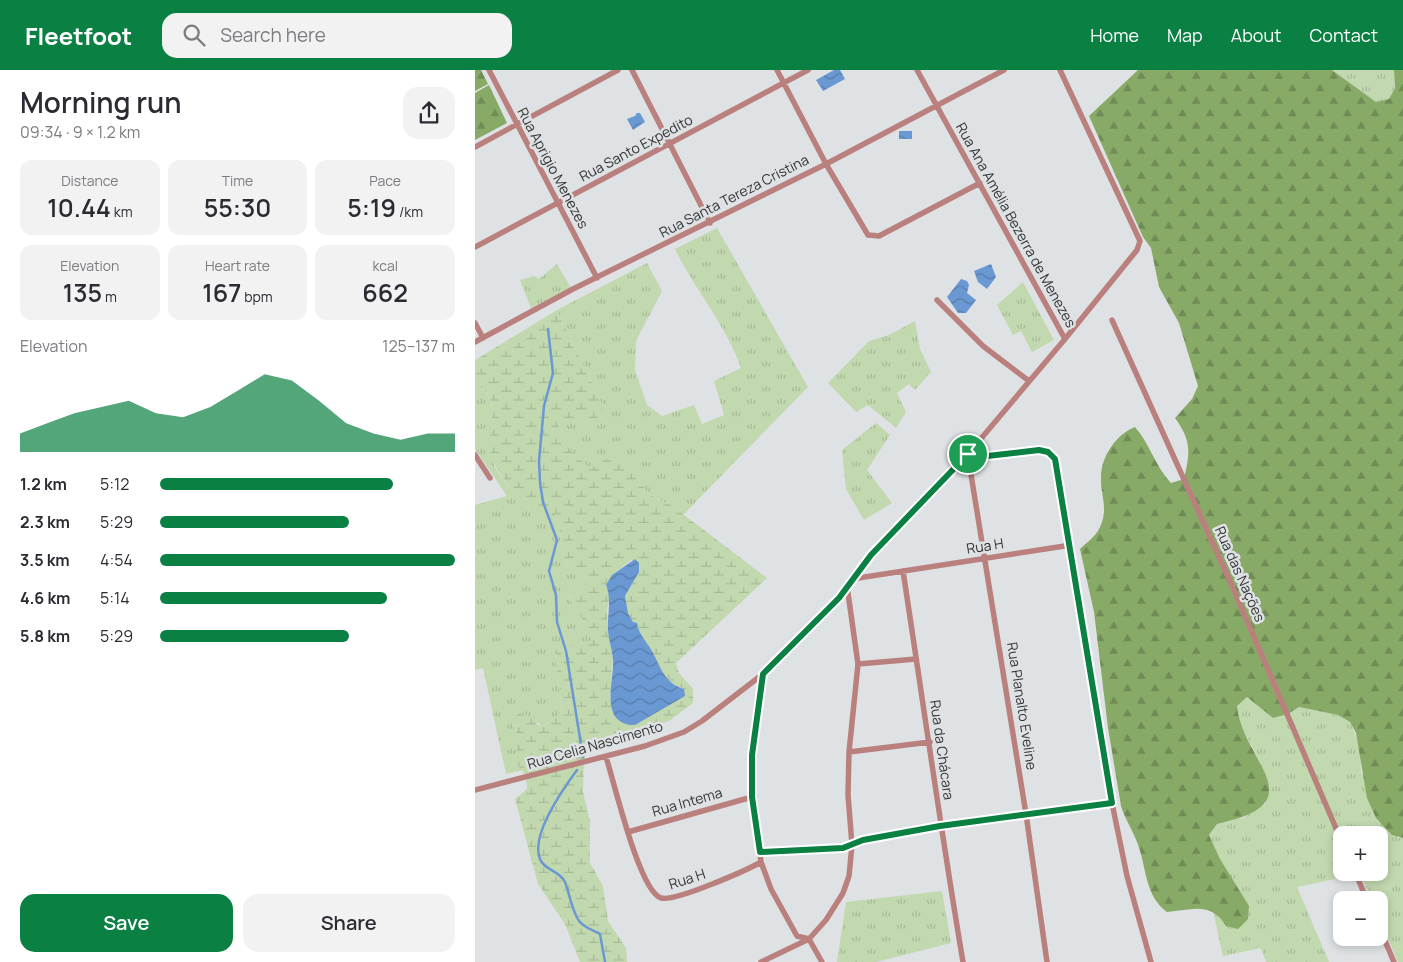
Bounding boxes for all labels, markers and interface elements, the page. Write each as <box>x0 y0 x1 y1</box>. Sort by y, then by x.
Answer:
search box <box>162 13 512 58</box>
text: Fleetfoot <box>25 19 132 52</box>
icon: search <box>180 21 208 49</box>
text: Search here <box>220 22 326 48</box>
text: Home <box>1090 23 1139 47</box>
text: Map <box>1167 23 1203 47</box>
text: About <box>1231 23 1281 47</box>
text: Contact <box>1309 23 1378 47</box>
text: Morning run <box>20 83 181 121</box>
button: share <box>403 87 455 139</box>
street label: Rua Aprigio Menezes <box>513 104 593 232</box>
street label: Rua Santo Expedito <box>576 110 696 185</box>
street label: Rua Ana Amélia Bezerra de Menezes <box>952 119 1081 331</box>
text: 09:34 · 9 × 1.2 km <box>20 121 140 143</box>
street label: Rua Santa Tereza Cristina <box>656 150 812 242</box>
text: Distance <box>61 171 119 190</box>
text: Time <box>222 171 253 190</box>
text: Pace <box>369 171 401 190</box>
text: 10.44 <box>47 190 111 225</box>
text: 55:30 <box>204 190 271 225</box>
text: 5:19 <box>347 190 396 225</box>
text: km <box>111 202 133 221</box>
text: /km <box>396 202 423 221</box>
text: Elevation <box>60 256 119 275</box>
text: Heart rate <box>205 256 270 275</box>
text: kcal <box>372 256 398 275</box>
text: 135 <box>63 275 102 310</box>
text: 167 <box>202 275 241 310</box>
text: 662 <box>362 275 408 310</box>
text: m <box>102 287 117 306</box>
text: bpm <box>241 287 273 306</box>
text: Elevation <box>20 335 88 357</box>
text: 125–137 m <box>382 335 455 357</box>
pin <box>947 433 989 475</box>
icon: arrive <box>954 440 982 468</box>
text: 1.2 km <box>20 473 67 495</box>
text: 5:12 <box>100 473 129 495</box>
text: 2.3 km <box>20 511 70 533</box>
text: 5:29 <box>100 511 133 533</box>
street label: Rua das Nações <box>1211 523 1270 625</box>
street label: Rua H <box>965 533 1005 558</box>
text: 3.5 km <box>20 549 70 571</box>
text: 4:54 <box>100 549 133 571</box>
text: 4.6 km <box>20 587 70 609</box>
text: 5:14 <box>100 587 130 609</box>
text: 5.8 km <box>20 625 70 647</box>
text: 5:29 <box>100 625 133 647</box>
street label: Rua Planalto Eveline <box>1003 641 1042 771</box>
street label: Rua da Chácara <box>926 699 959 801</box>
street label: Rua Celia Nascimento <box>525 716 665 773</box>
street label: Rua Intema <box>650 782 724 821</box>
map controls <box>1333 826 1388 946</box>
button: + <box>1333 826 1388 881</box>
street label: Rua H <box>666 864 708 893</box>
button: − <box>1333 891 1388 946</box>
button: Save <box>20 894 233 952</box>
button: Share <box>243 894 455 952</box>

